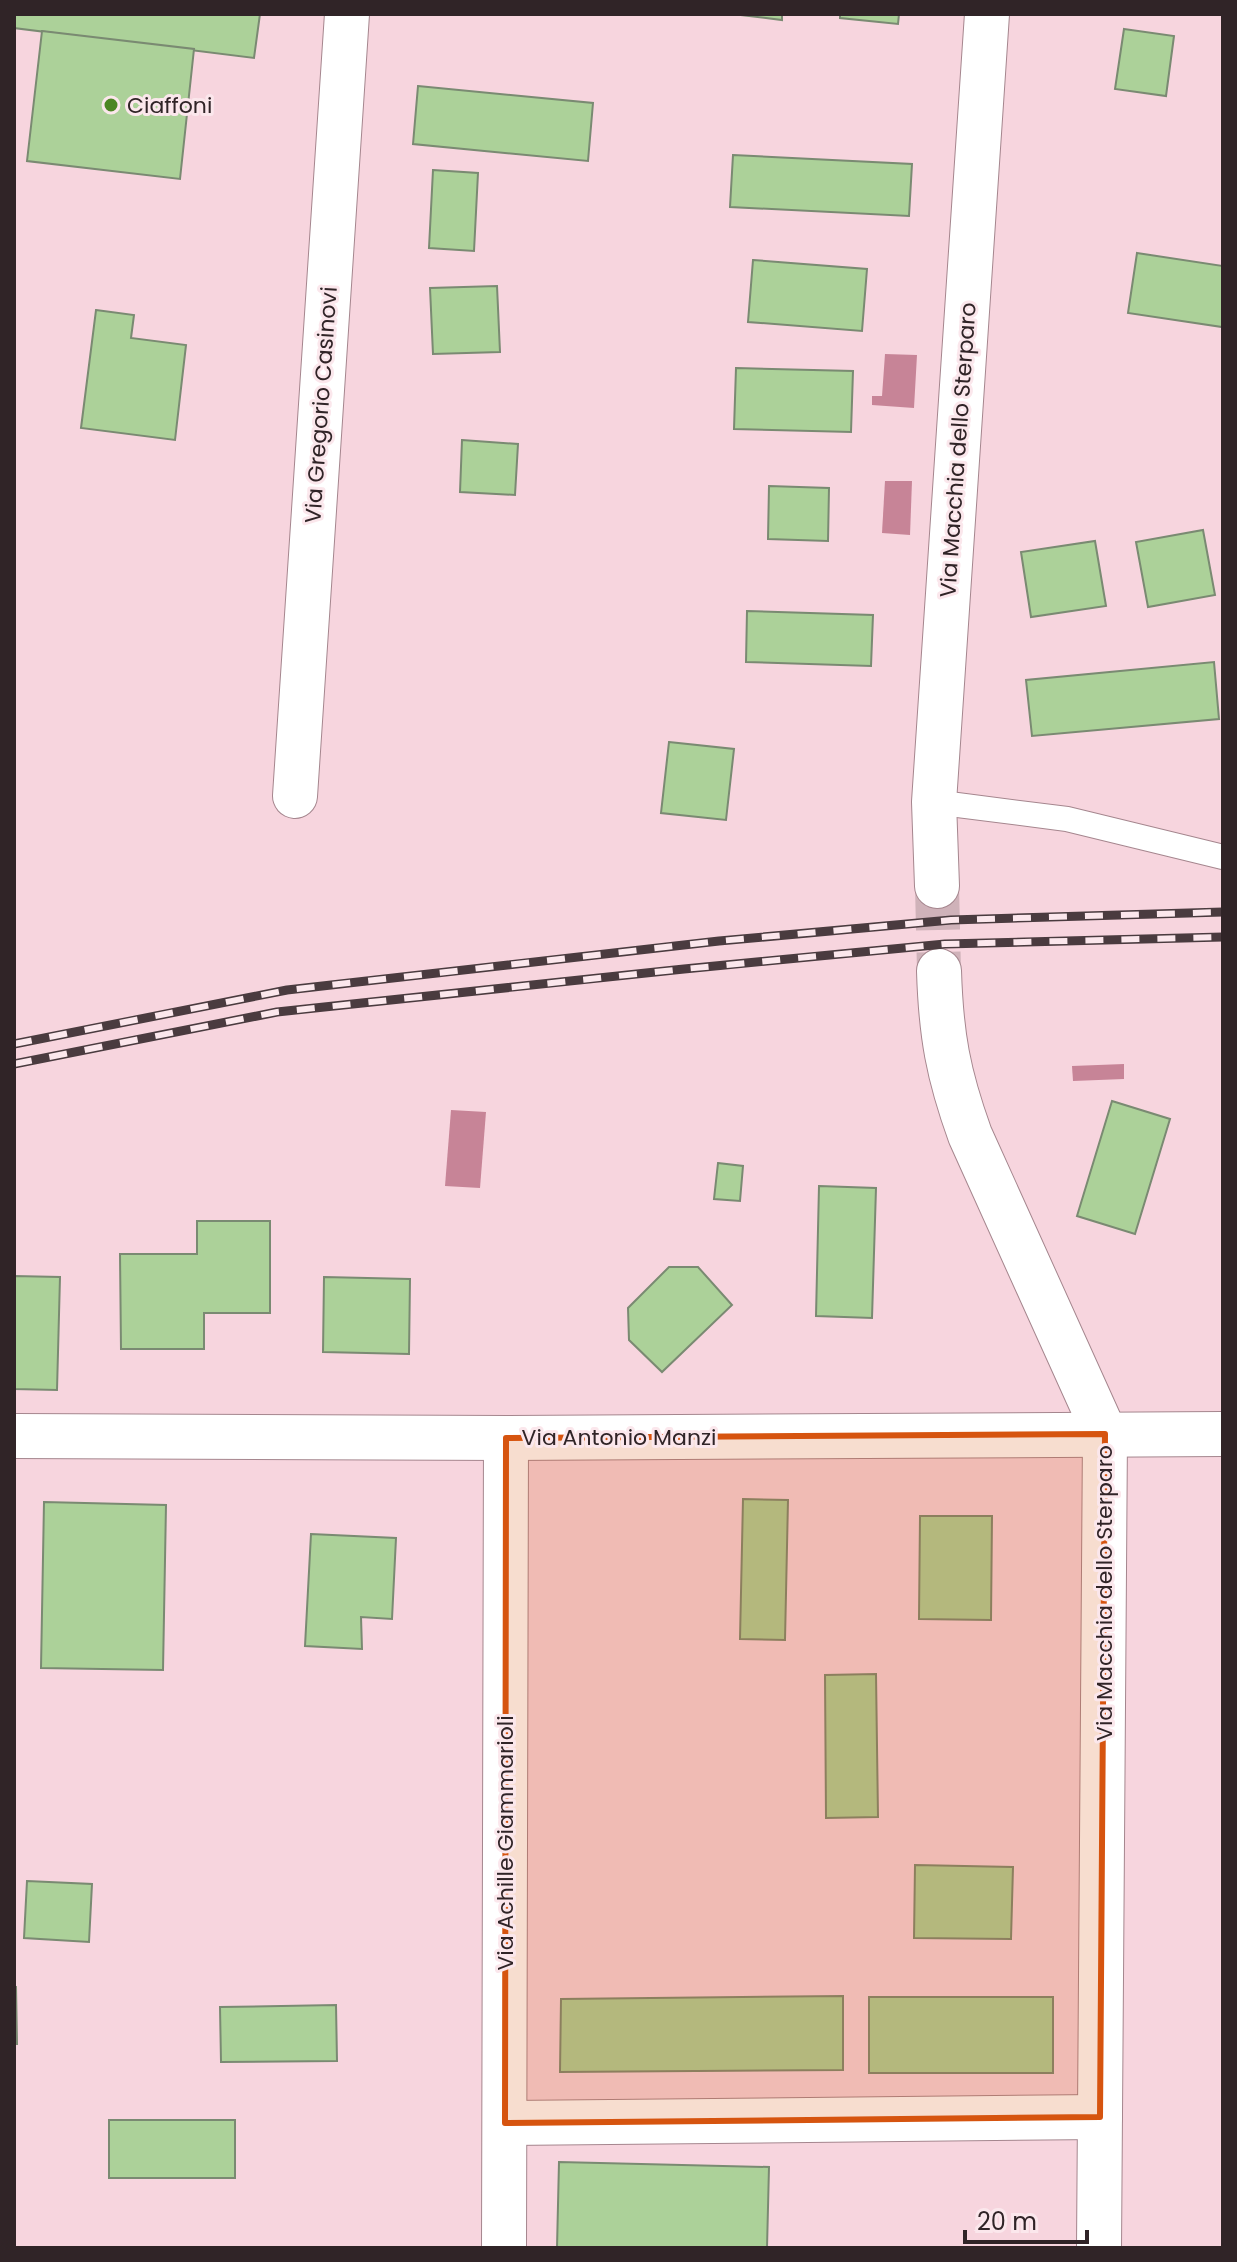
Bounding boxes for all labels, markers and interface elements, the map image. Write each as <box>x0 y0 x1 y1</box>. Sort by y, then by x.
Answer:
place label: Ciaffoni <box>127 90 212 121</box>
marker: Ciaffoni <box>102 96 120 114</box>
street label: Via Gregorio Casinovi <box>297 286 345 524</box>
street label: Via Macchia dello Sterparo <box>932 301 984 599</box>
street label: Via Antonio Manzi <box>522 1422 716 1453</box>
street label: Via Macchia dello Sterparo <box>1089 1445 1120 1741</box>
street label: Via Achille Giammarioli <box>490 1715 521 1971</box>
scale bar <box>965 2194 1087 2244</box>
text: 20 m <box>977 2205 1037 2238</box>

